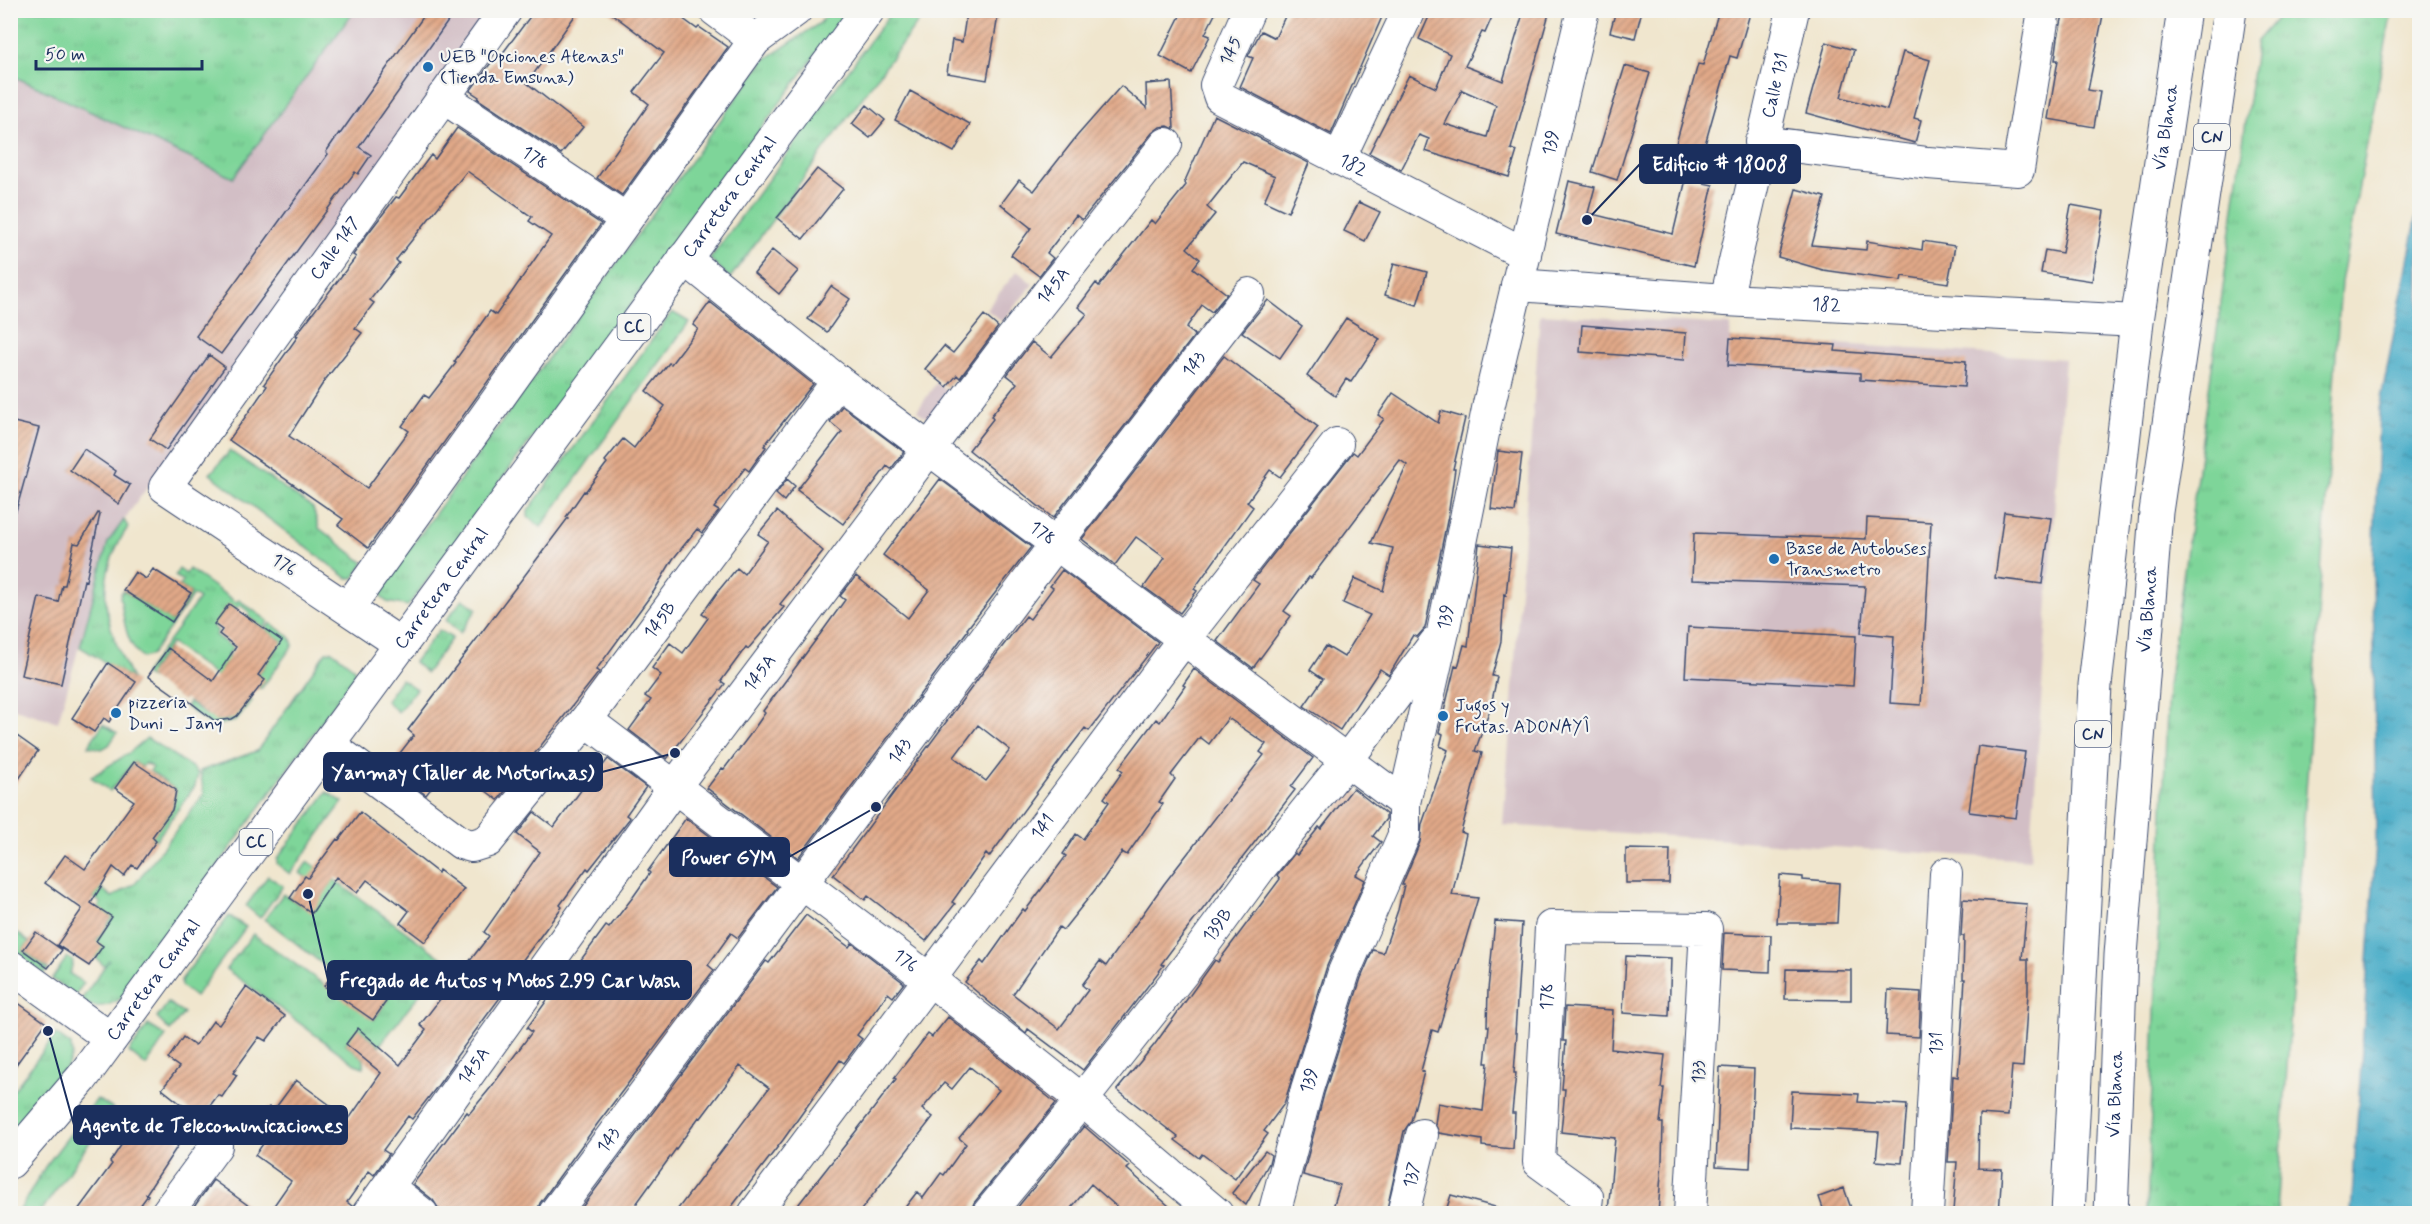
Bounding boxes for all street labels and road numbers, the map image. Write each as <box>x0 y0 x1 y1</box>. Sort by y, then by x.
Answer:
street label: 145 <box>1214 33 1248 69</box>
street label: Calle 131 <box>1756 51 1795 121</box>
street label: Vía Blanca <box>2148 82 2185 172</box>
road number: CN <box>2194 124 2230 150</box>
street label: 139 <box>1537 128 1566 158</box>
street label: Carretera Central <box>677 132 783 263</box>
street label: 178 <box>517 141 552 175</box>
street label: 182 <box>1335 148 1371 183</box>
street label: Calle 147 <box>305 212 366 285</box>
street label: 145A <box>1032 263 1076 309</box>
street label: 182 <box>1811 292 1842 318</box>
road number: CC <box>618 314 650 340</box>
street label: 143 <box>1177 347 1212 382</box>
street label: 178 <box>1024 516 1060 551</box>
street label: Carretera Central <box>389 523 495 654</box>
street label: 176 <box>267 548 301 582</box>
street label: Vía Blanca <box>2133 565 2164 653</box>
street label: 145B <box>638 597 682 644</box>
street label: 139 <box>1432 603 1460 632</box>
street label: 145A <box>738 650 782 697</box>
road number: CN <box>2075 721 2111 747</box>
street label: 143 <box>883 734 918 769</box>
street label: 141 <box>1026 810 1061 845</box>
road number: CC <box>240 829 272 855</box>
street label: 139B <box>1197 904 1238 947</box>
street label: Carretera Central <box>101 915 207 1046</box>
street label: 176 <box>888 944 923 978</box>
street label: 178 <box>1535 983 1560 1011</box>
street label: 131 <box>1924 1031 1949 1055</box>
street label: 145A <box>452 1043 496 1090</box>
street label: Vía Blanca <box>2102 1050 2129 1138</box>
street label: 133 <box>1686 1060 1712 1084</box>
street label: 139 <box>1294 1065 1325 1096</box>
street label: 143 <box>592 1123 627 1158</box>
street label: 137 <box>1398 1160 1427 1190</box>

